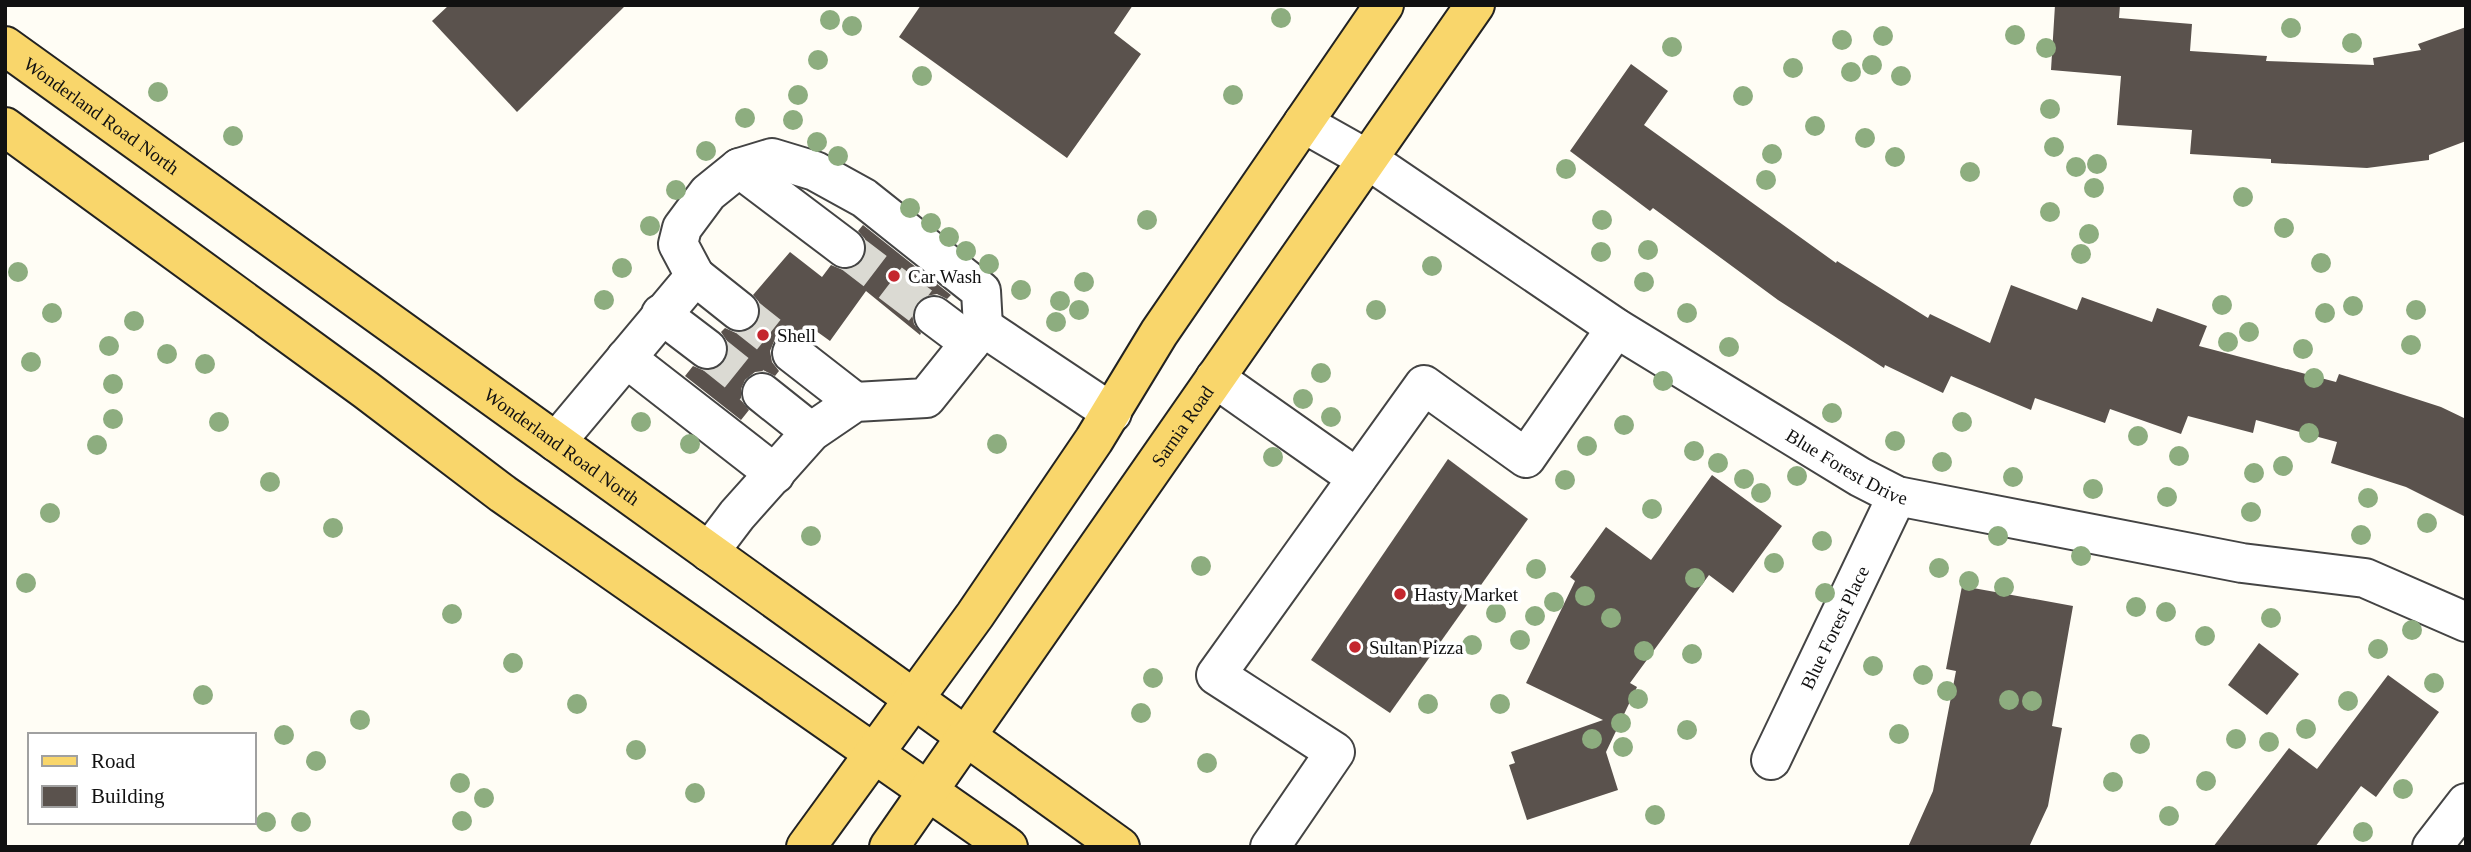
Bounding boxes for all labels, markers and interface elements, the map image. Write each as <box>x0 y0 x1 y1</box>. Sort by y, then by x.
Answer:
street label: Wonderland Road North <box>20 53 184 179</box>
place label: Car Wash <box>908 266 982 287</box>
marker: Car Wash <box>886 268 902 284</box>
place label: Shell <box>777 325 816 346</box>
marker: Shell <box>755 327 771 343</box>
street label: Sarnia Road <box>1147 381 1218 470</box>
street label: Wonderland Road North <box>480 383 644 509</box>
street label: Blue Forest Drive <box>1783 424 1909 508</box>
street label: Blue Forest Place <box>1796 562 1873 692</box>
place label: Hasty Market <box>1414 584 1519 605</box>
marker: Hasty Market <box>1392 586 1408 602</box>
place label: Sultan Pizza <box>1369 637 1464 658</box>
marker: Sultan Pizza <box>1347 639 1363 655</box>
legend <box>28 733 256 824</box>
text: Road <box>91 749 136 773</box>
text: Building <box>91 784 165 808</box>

